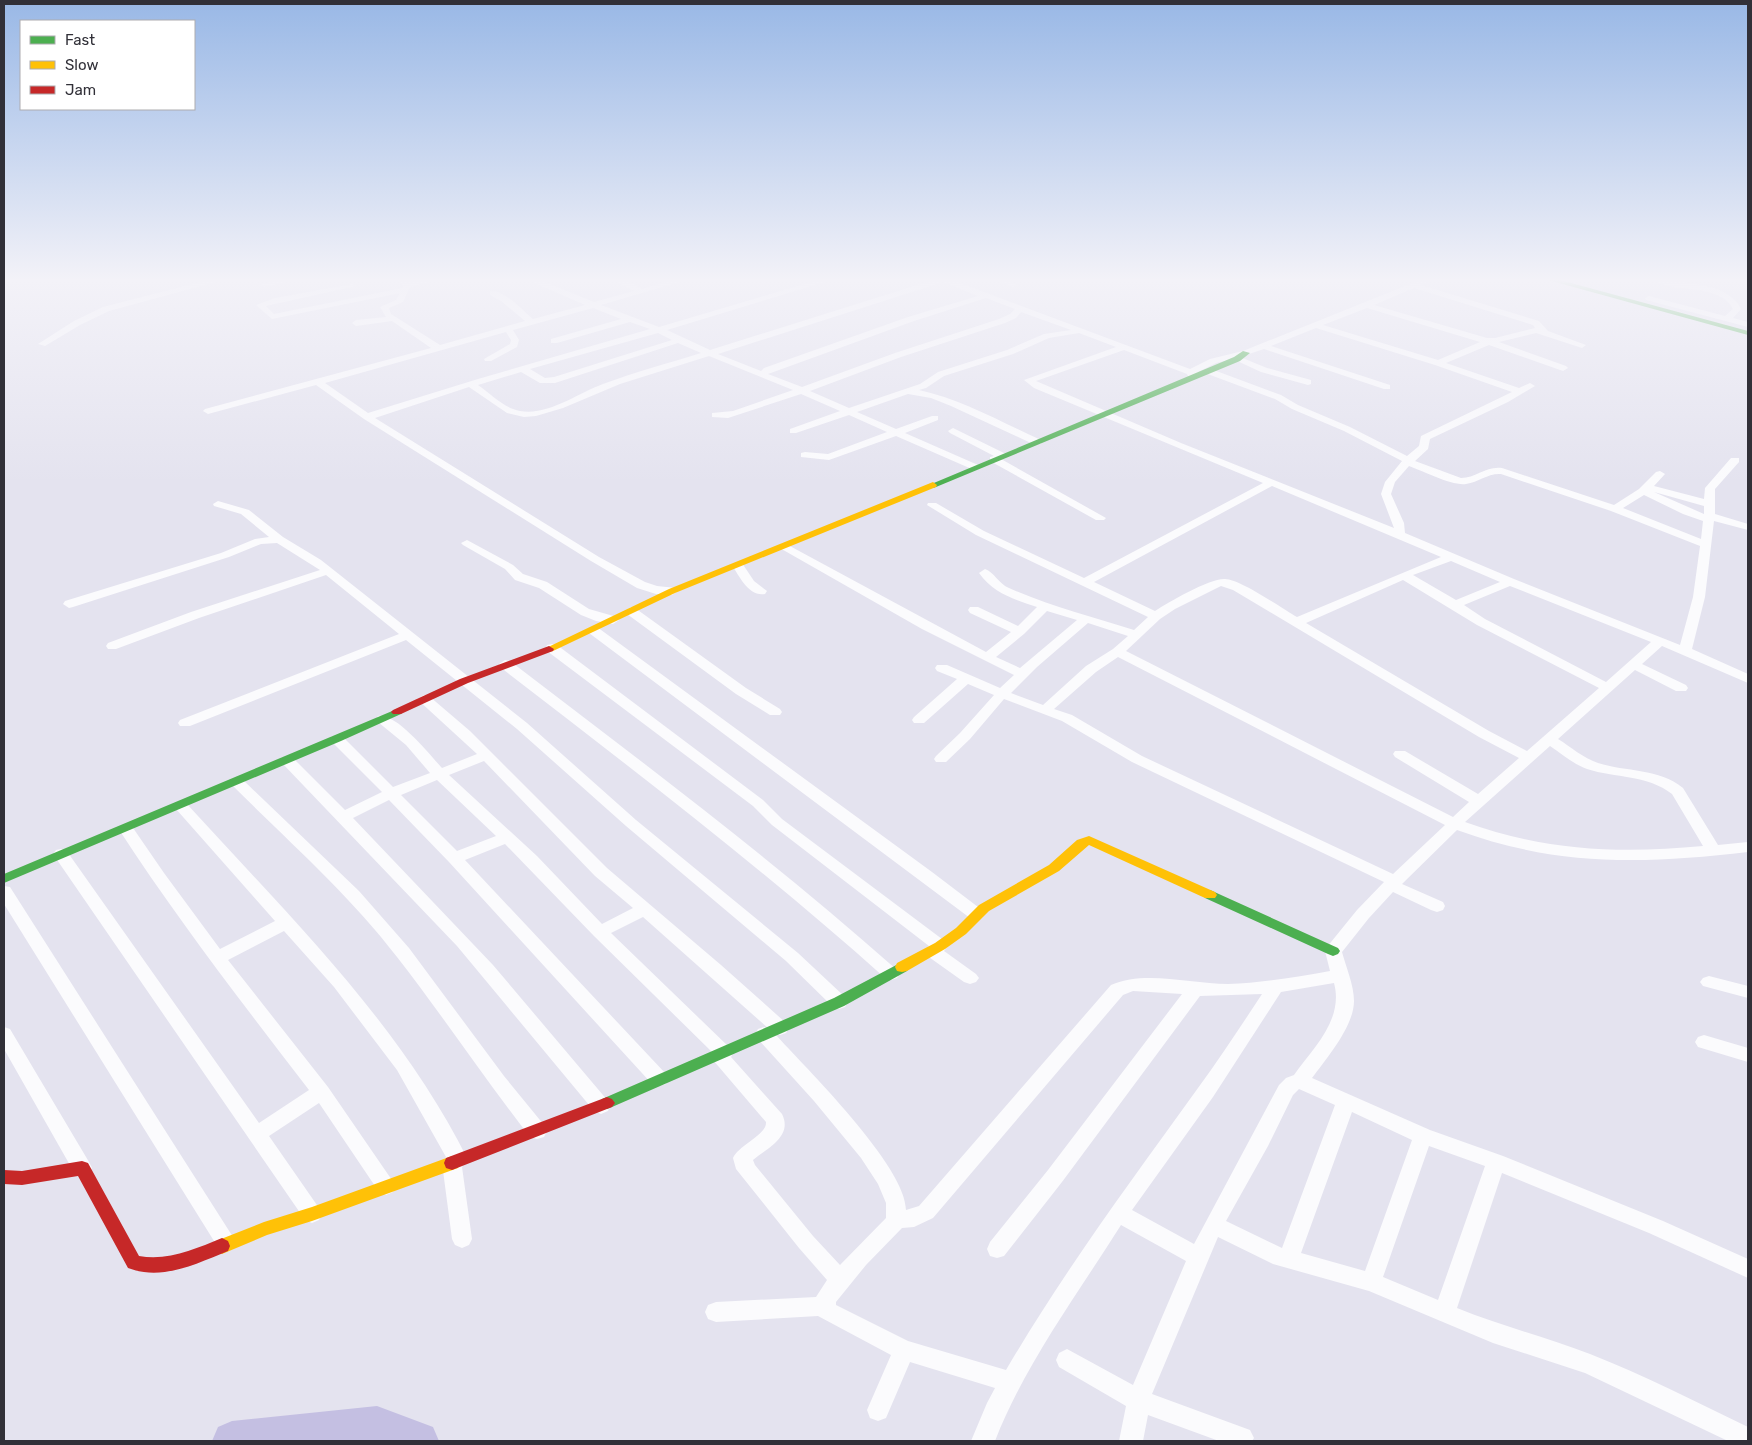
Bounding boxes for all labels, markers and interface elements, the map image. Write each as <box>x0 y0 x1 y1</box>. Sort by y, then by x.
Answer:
legend <box>20 20 195 110</box>
text: Fast <box>65 31 95 49</box>
text: Slow <box>65 56 98 74</box>
text: Jam <box>65 81 96 99</box>

